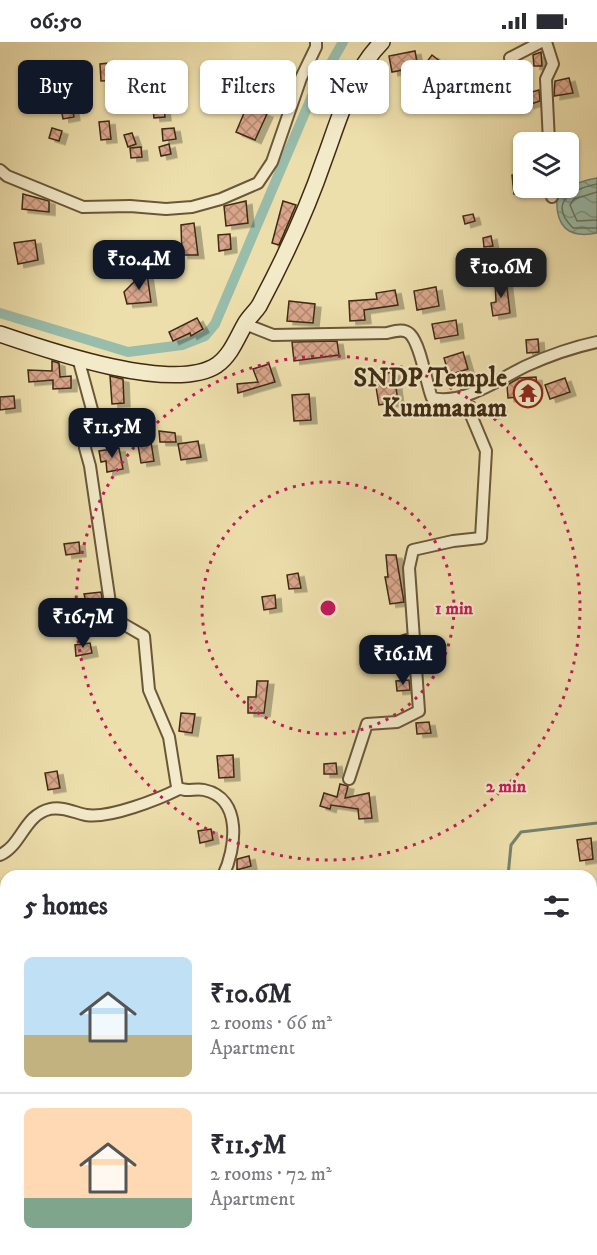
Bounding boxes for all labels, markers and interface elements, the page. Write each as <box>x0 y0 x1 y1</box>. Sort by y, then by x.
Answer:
text: 06:50 <box>30 8 82 35</box>
chip: Buy <box>18 60 93 114</box>
chip: Rent <box>105 60 188 114</box>
chip: Filters <box>200 60 296 114</box>
chip: New <box>308 60 389 114</box>
chip: Apartment <box>401 60 533 114</box>
map controls <box>513 132 579 198</box>
button: layers <box>513 132 579 198</box>
pin: ₹10.4M <box>90 240 188 291</box>
text: ₹10.4M <box>107 247 171 272</box>
pin: ₹10.6M <box>452 248 550 299</box>
text: ₹10.6M <box>470 255 532 280</box>
place label: SNDP Temple Kummanam <box>354 362 507 425</box>
temple icon: SNDP Temple Kummanam <box>512 377 544 409</box>
pin: ₹11.5M <box>63 408 161 459</box>
text: ₹11.5M <box>83 415 141 440</box>
pin: ₹16.7M <box>34 598 132 649</box>
centre of rings <box>318 598 338 618</box>
text: 1 min <box>435 598 474 620</box>
text: ₹16.7M <box>52 605 114 630</box>
pin: ₹16.1M <box>354 635 452 686</box>
text: ₹16.1M <box>373 642 433 667</box>
text: 2 min <box>486 776 527 798</box>
text: 5 homes <box>24 890 108 923</box>
icon: filters <box>540 890 573 923</box>
text: ₹10.6M <box>210 978 292 1011</box>
icon: home <box>72 981 144 1053</box>
text: 2 rooms · 66 m² <box>210 1011 332 1036</box>
text: Apartment <box>210 1036 295 1061</box>
text: ₹11.5M <box>210 1129 287 1162</box>
icon: home <box>72 1132 144 1204</box>
text: 2 rooms · 72 m² <box>210 1162 332 1187</box>
text: Apartment <box>210 1187 295 1212</box>

